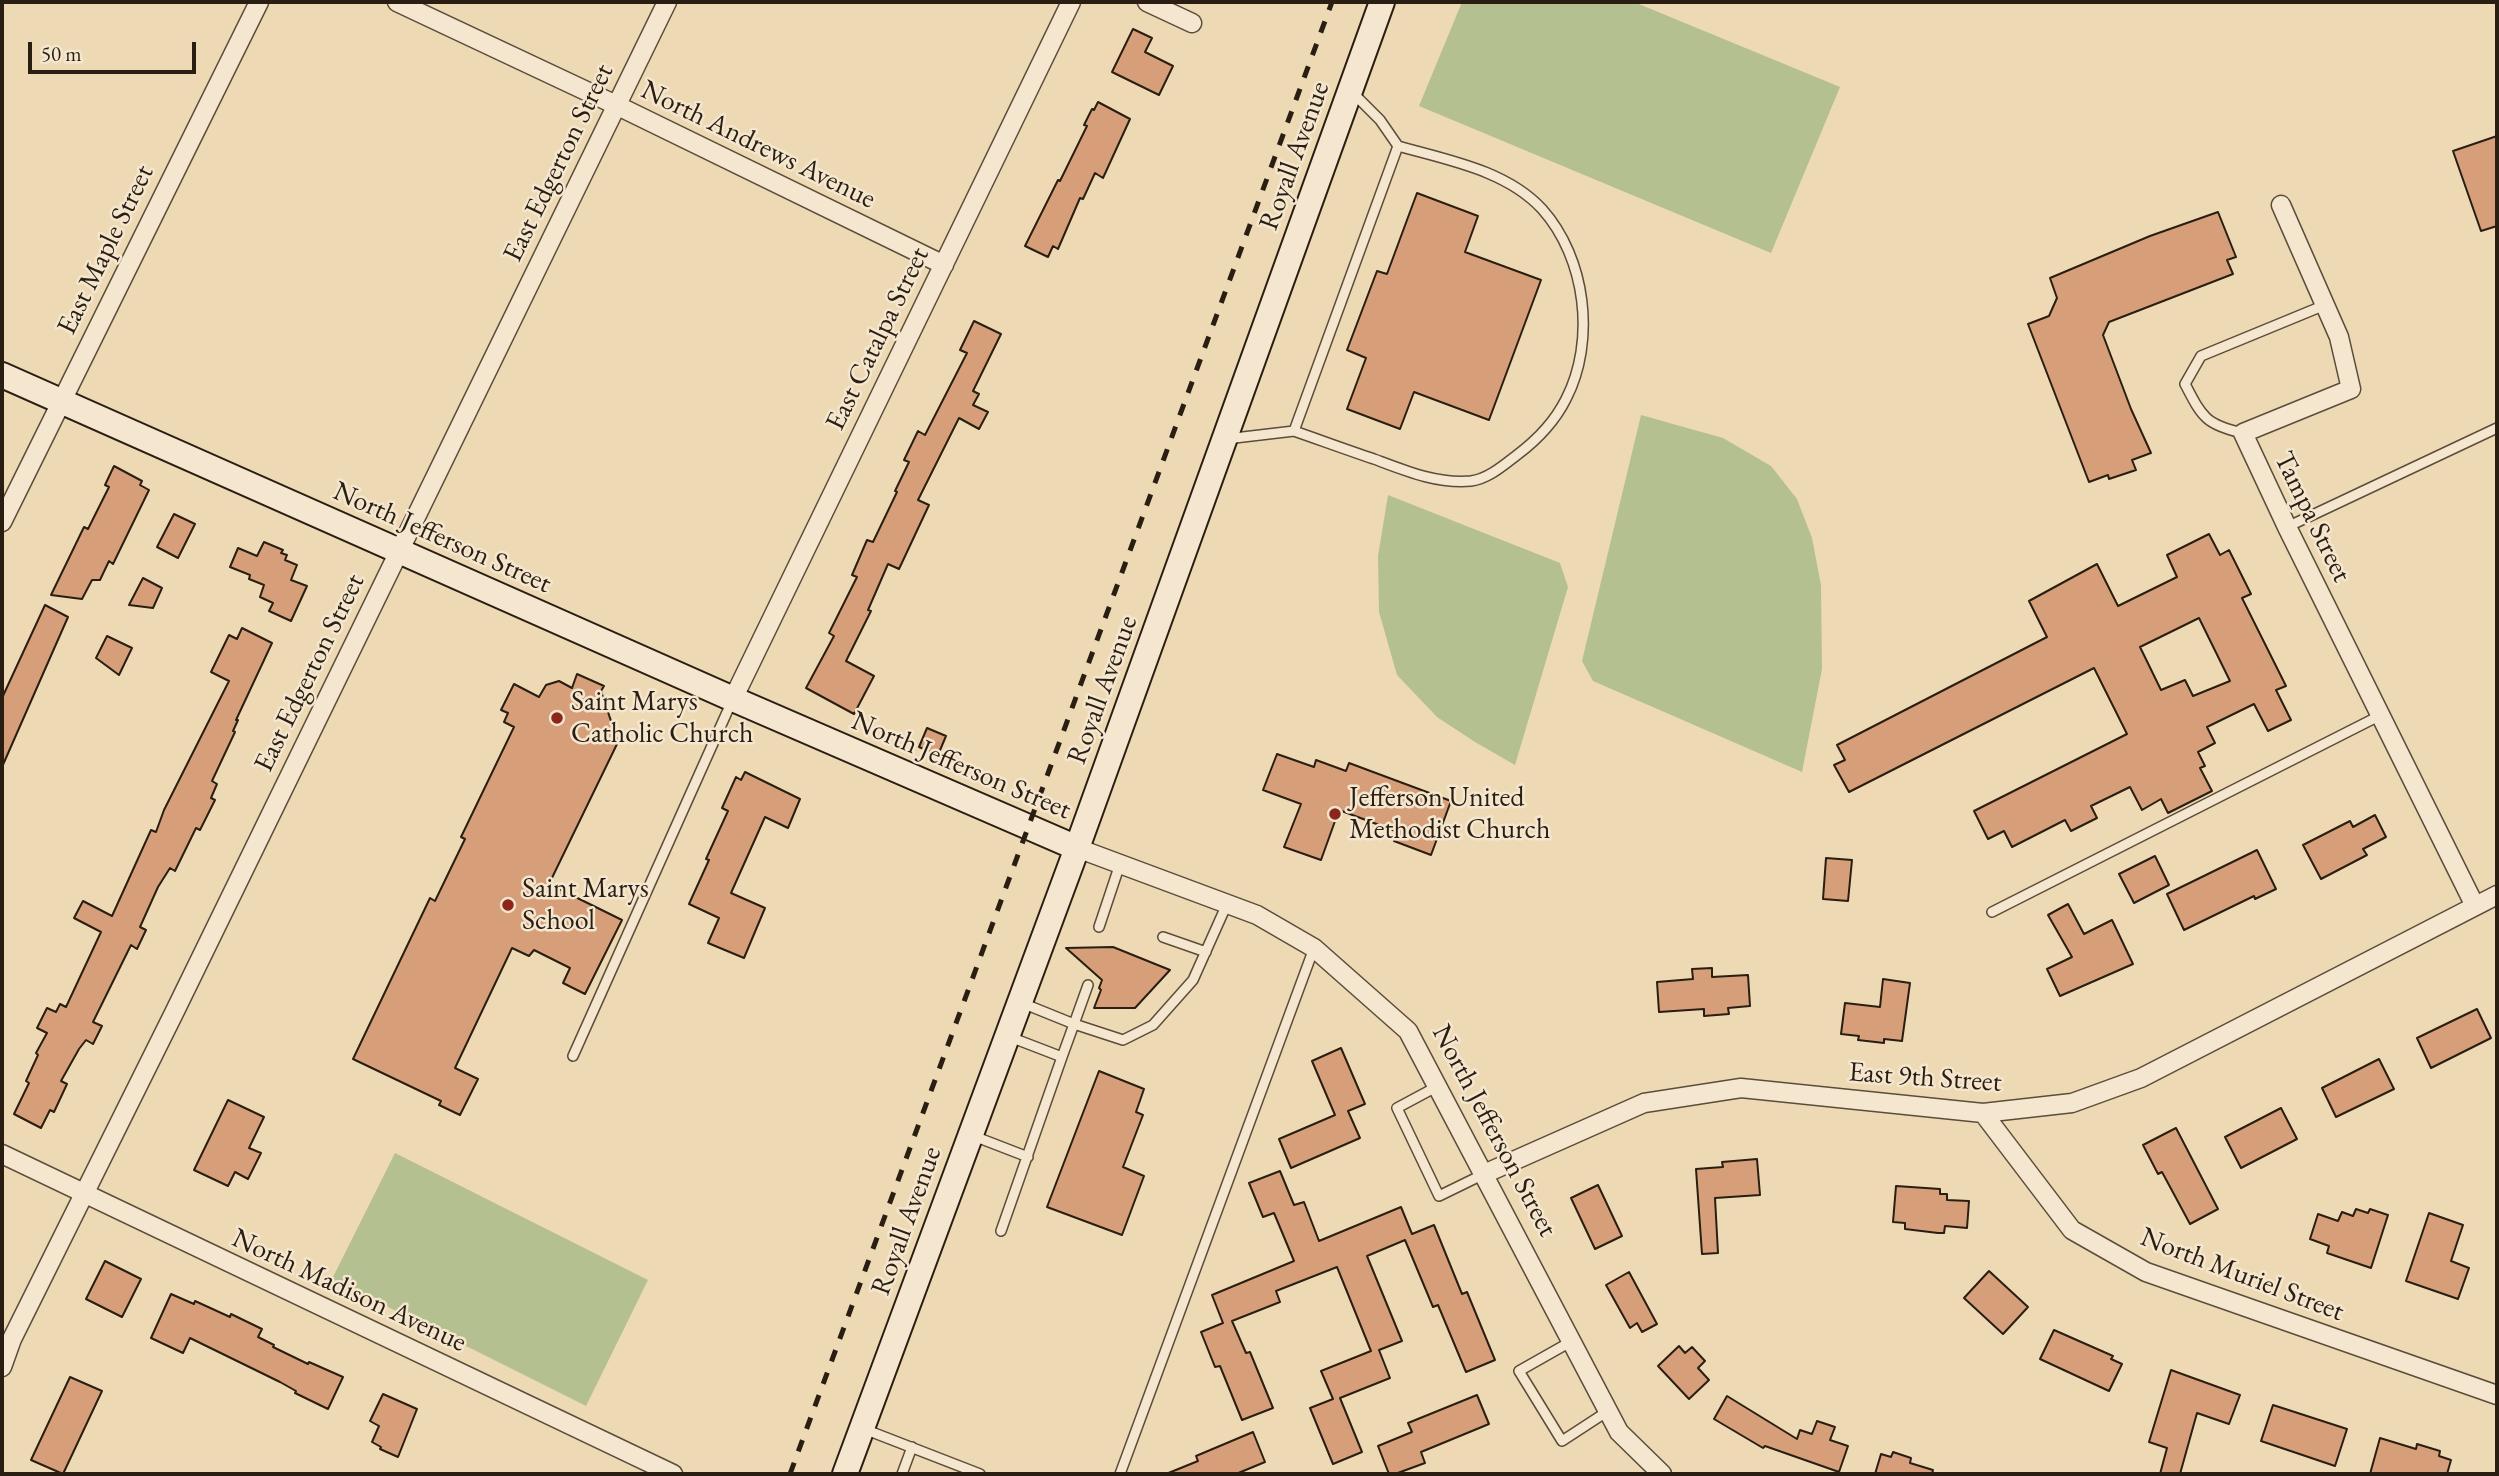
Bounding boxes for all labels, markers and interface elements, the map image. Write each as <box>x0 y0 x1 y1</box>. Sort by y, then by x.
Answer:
scale bar <box>32 28 200 72</box>
text: 50 m <box>41 40 82 67</box>
street label: East Edgerton Street <box>497 59 621 267</box>
street label: North Andrews Avenue <box>635 74 881 216</box>
street label: Royall Avenue <box>1253 77 1337 235</box>
street label: East Maple Street <box>50 160 162 340</box>
street label: East Catalpa Street <box>819 242 937 436</box>
street label: Tampa Street <box>2266 446 2358 588</box>
street label: North Jefferson Street <box>328 475 556 601</box>
street label: East Edgerton Street <box>248 569 372 777</box>
street label: Royall Avenue <box>1061 611 1145 769</box>
place label: Saint Marys Catholic Church <box>571 685 754 751</box>
street label: North Jefferson Street <box>846 705 1076 827</box>
marker: Saint Marys Catholic Church <box>549 710 565 726</box>
place label: Jefferson United Methodist Church <box>1349 781 1550 847</box>
marker: Jefferson United Methodist Church <box>1327 806 1343 822</box>
place label: Saint Marys School <box>522 872 649 938</box>
marker: Saint Marys School <box>500 897 516 913</box>
street label: North Jefferson Street <box>1424 1019 1564 1243</box>
street label: East 9th Street <box>1847 1056 2003 1100</box>
street label: Royall Avenue <box>865 1142 949 1300</box>
street label: North Muriel Street <box>2136 1221 2348 1329</box>
street label: North Madison Avenue <box>226 1222 472 1360</box>

